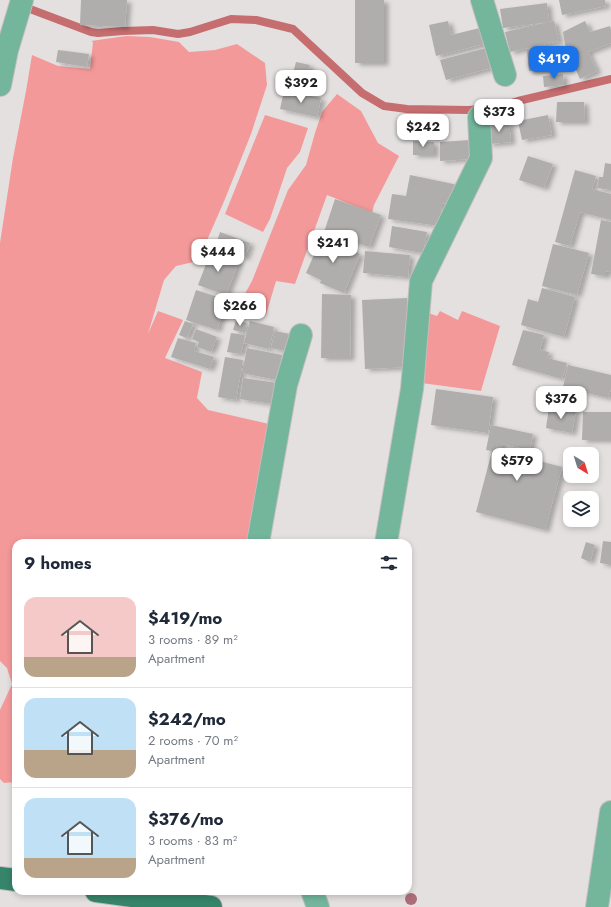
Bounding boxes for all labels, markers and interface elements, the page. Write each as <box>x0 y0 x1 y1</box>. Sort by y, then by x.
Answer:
pin: $419 <box>530 46 578 80</box>
text: $419 <box>538 49 570 68</box>
pin: $392 <box>277 70 325 104</box>
text: $392 <box>284 73 318 92</box>
pin: $373 <box>475 99 523 133</box>
text: $373 <box>483 102 515 121</box>
pin: $242 <box>399 114 447 148</box>
text: $242 <box>406 117 440 136</box>
pin: $241 <box>309 230 357 264</box>
text: $241 <box>317 233 349 252</box>
pin: $444 <box>194 239 242 273</box>
text: $444 <box>200 242 236 261</box>
pin: $266 <box>216 293 264 327</box>
text: $266 <box>223 296 257 315</box>
pin: $376 <box>537 386 585 420</box>
text: $376 <box>545 389 577 408</box>
north arrow <box>563 447 599 483</box>
map controls <box>563 447 599 527</box>
pin: $579 <box>493 448 541 482</box>
text: $579 <box>500 451 534 470</box>
button: layers <box>563 491 599 527</box>
text: 9 homes <box>24 551 92 575</box>
icon: filters <box>378 552 400 574</box>
text: $419/mo <box>148 606 222 630</box>
icon: home <box>56 613 104 661</box>
text: 3 rooms · 89 m² <box>148 630 238 649</box>
text: Apartment <box>148 649 205 668</box>
text: $242/mo <box>148 707 226 731</box>
icon: home <box>56 714 104 762</box>
text: 2 rooms · 70 m² <box>148 731 238 750</box>
text: Apartment <box>148 750 205 769</box>
text: $376/mo <box>148 807 224 831</box>
icon: home <box>56 814 104 862</box>
text: 3 rooms · 83 m² <box>148 831 237 850</box>
text: Apartment <box>148 850 205 869</box>

